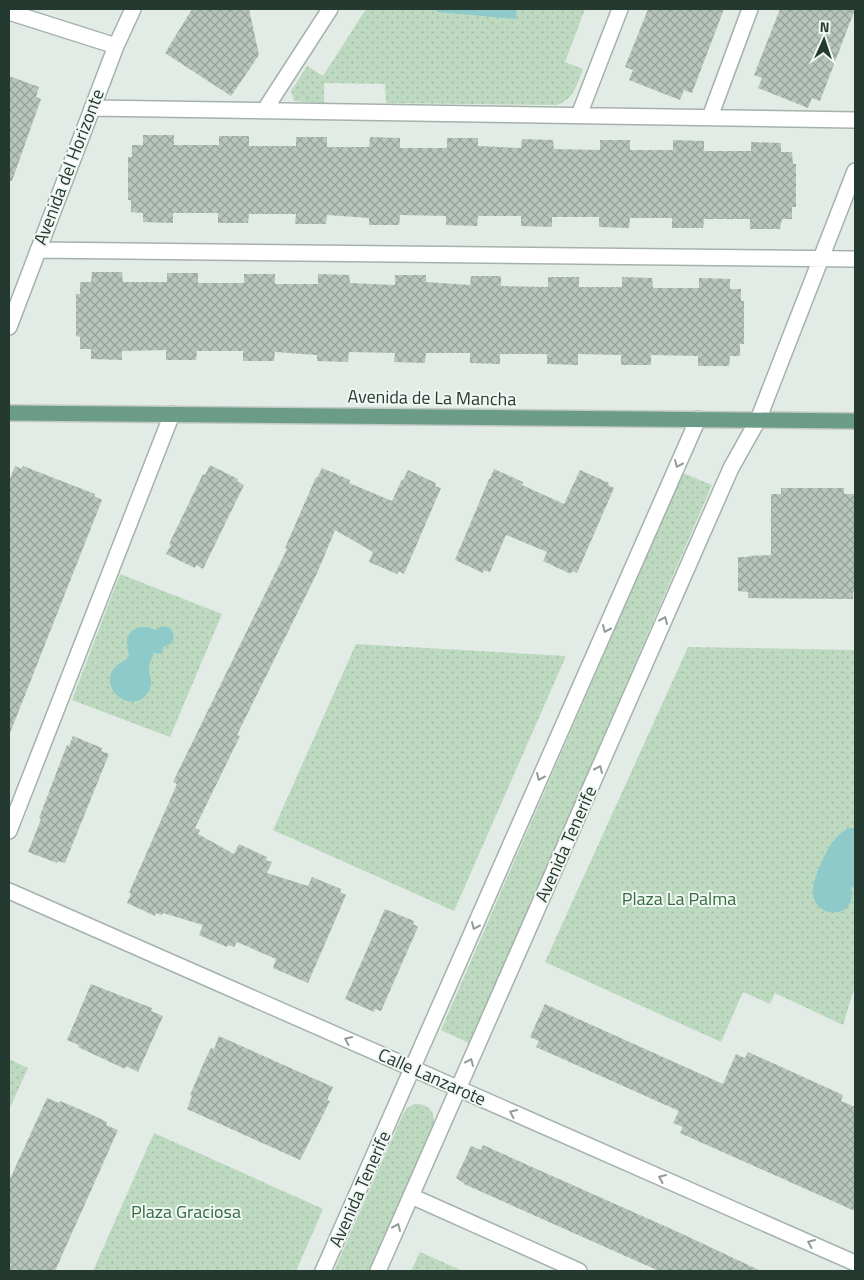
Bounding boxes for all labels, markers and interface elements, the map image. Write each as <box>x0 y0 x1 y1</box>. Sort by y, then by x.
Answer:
north arrow <box>799 15 849 65</box>
text: N <box>819 16 830 37</box>
street label: Avenida del Horizonte <box>26 85 111 249</box>
street label: Avenida de La Mancha <box>347 383 517 412</box>
one-way arrow <box>674 459 685 468</box>
one-way arrow <box>658 616 669 625</box>
one-way arrow <box>601 624 612 633</box>
one-way arrow <box>592 765 603 774</box>
one-way arrow <box>536 772 547 781</box>
street label: Avenida Tenerife <box>528 781 603 906</box>
park label: Plaza La Palma <box>622 885 736 912</box>
one-way arrow <box>471 921 482 930</box>
one-way arrow <box>344 1036 353 1047</box>
street label: Calle Lanzarote <box>374 1041 490 1112</box>
one-way arrow <box>463 1058 474 1067</box>
one-way arrow <box>509 1108 518 1119</box>
street label: Avenida Tenerife <box>322 1126 397 1251</box>
one-way arrow <box>658 1173 667 1184</box>
park label: Plaza Graciosa <box>131 1198 241 1225</box>
one-way arrow <box>391 1223 402 1232</box>
one-way arrow <box>807 1239 816 1250</box>

